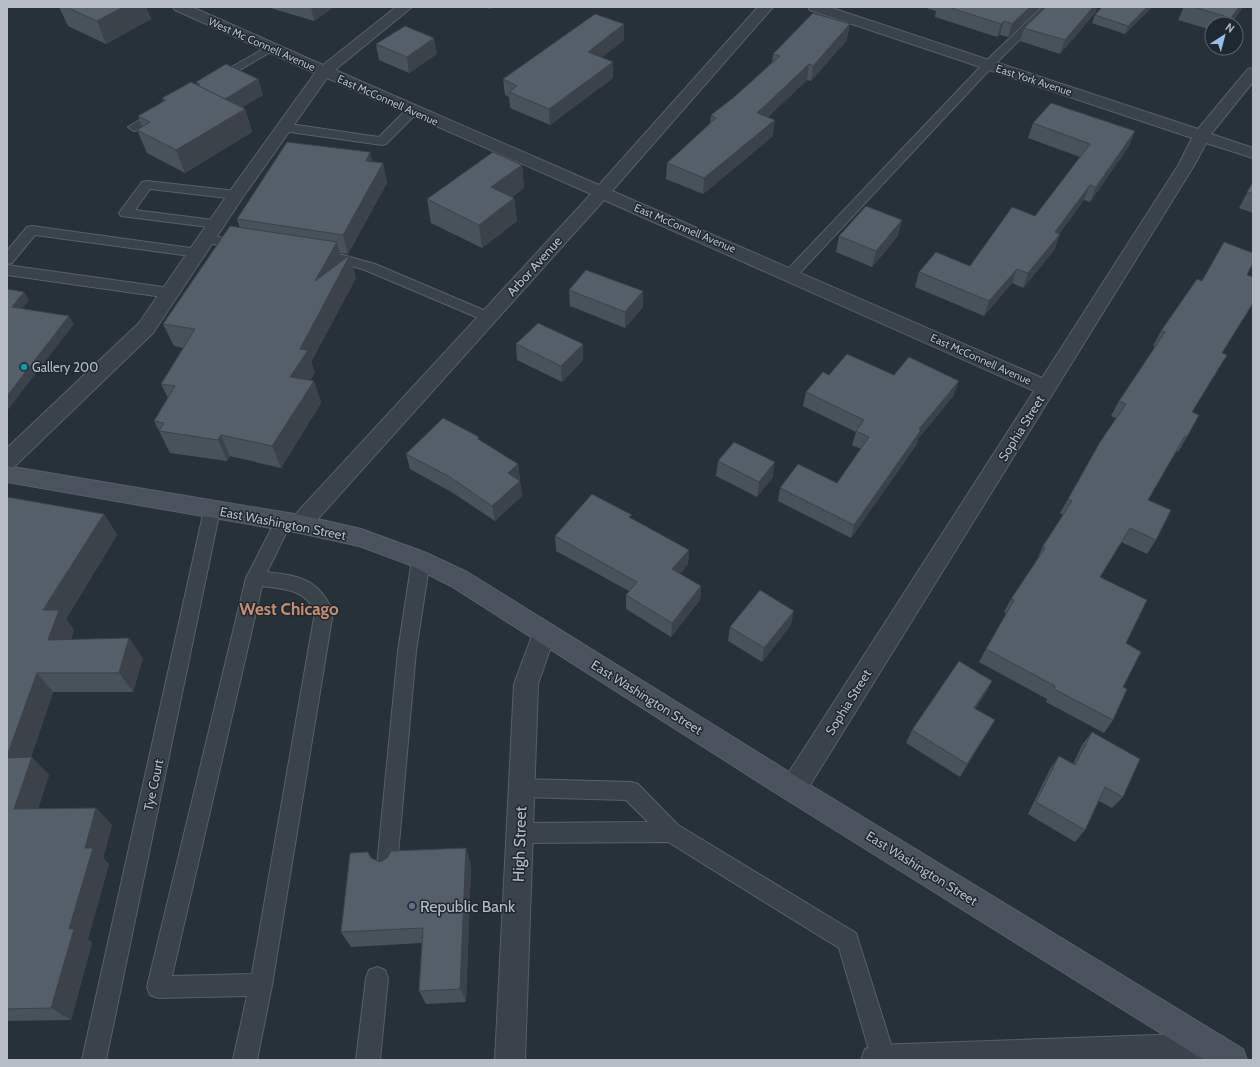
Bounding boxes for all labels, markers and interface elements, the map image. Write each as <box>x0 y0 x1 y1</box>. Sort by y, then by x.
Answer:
street label: West Mc Connell Avenue <box>206 14 318 74</box>
north arrow <box>1204 16 1244 56</box>
text: N <box>1223 20 1237 36</box>
street label: East York Avenue <box>994 61 1074 99</box>
street label: East McConnell Avenue <box>335 71 441 129</box>
street label: East McConnell Avenue <box>632 200 738 256</box>
street label: Arbor Avenue <box>503 233 565 299</box>
street label: East McConnell Avenue <box>928 330 1034 388</box>
place label: Gallery 200 <box>32 359 98 375</box>
marker: Gallery 200 <box>19 362 29 372</box>
street label: Sophia Street <box>995 392 1048 464</box>
street label: East Washington Street <box>219 503 348 543</box>
district label: West Chicago <box>239 599 339 619</box>
street label: East Washington Street <box>588 656 706 738</box>
street label: Sophia Street <box>822 666 875 738</box>
street label: Tye Court <box>140 757 166 812</box>
street label: High Street <box>509 805 530 882</box>
street label: East Washington Street <box>863 827 981 909</box>
place label: Republic Bank <box>420 897 516 916</box>
marker: Republic Bank <box>407 901 417 911</box>

